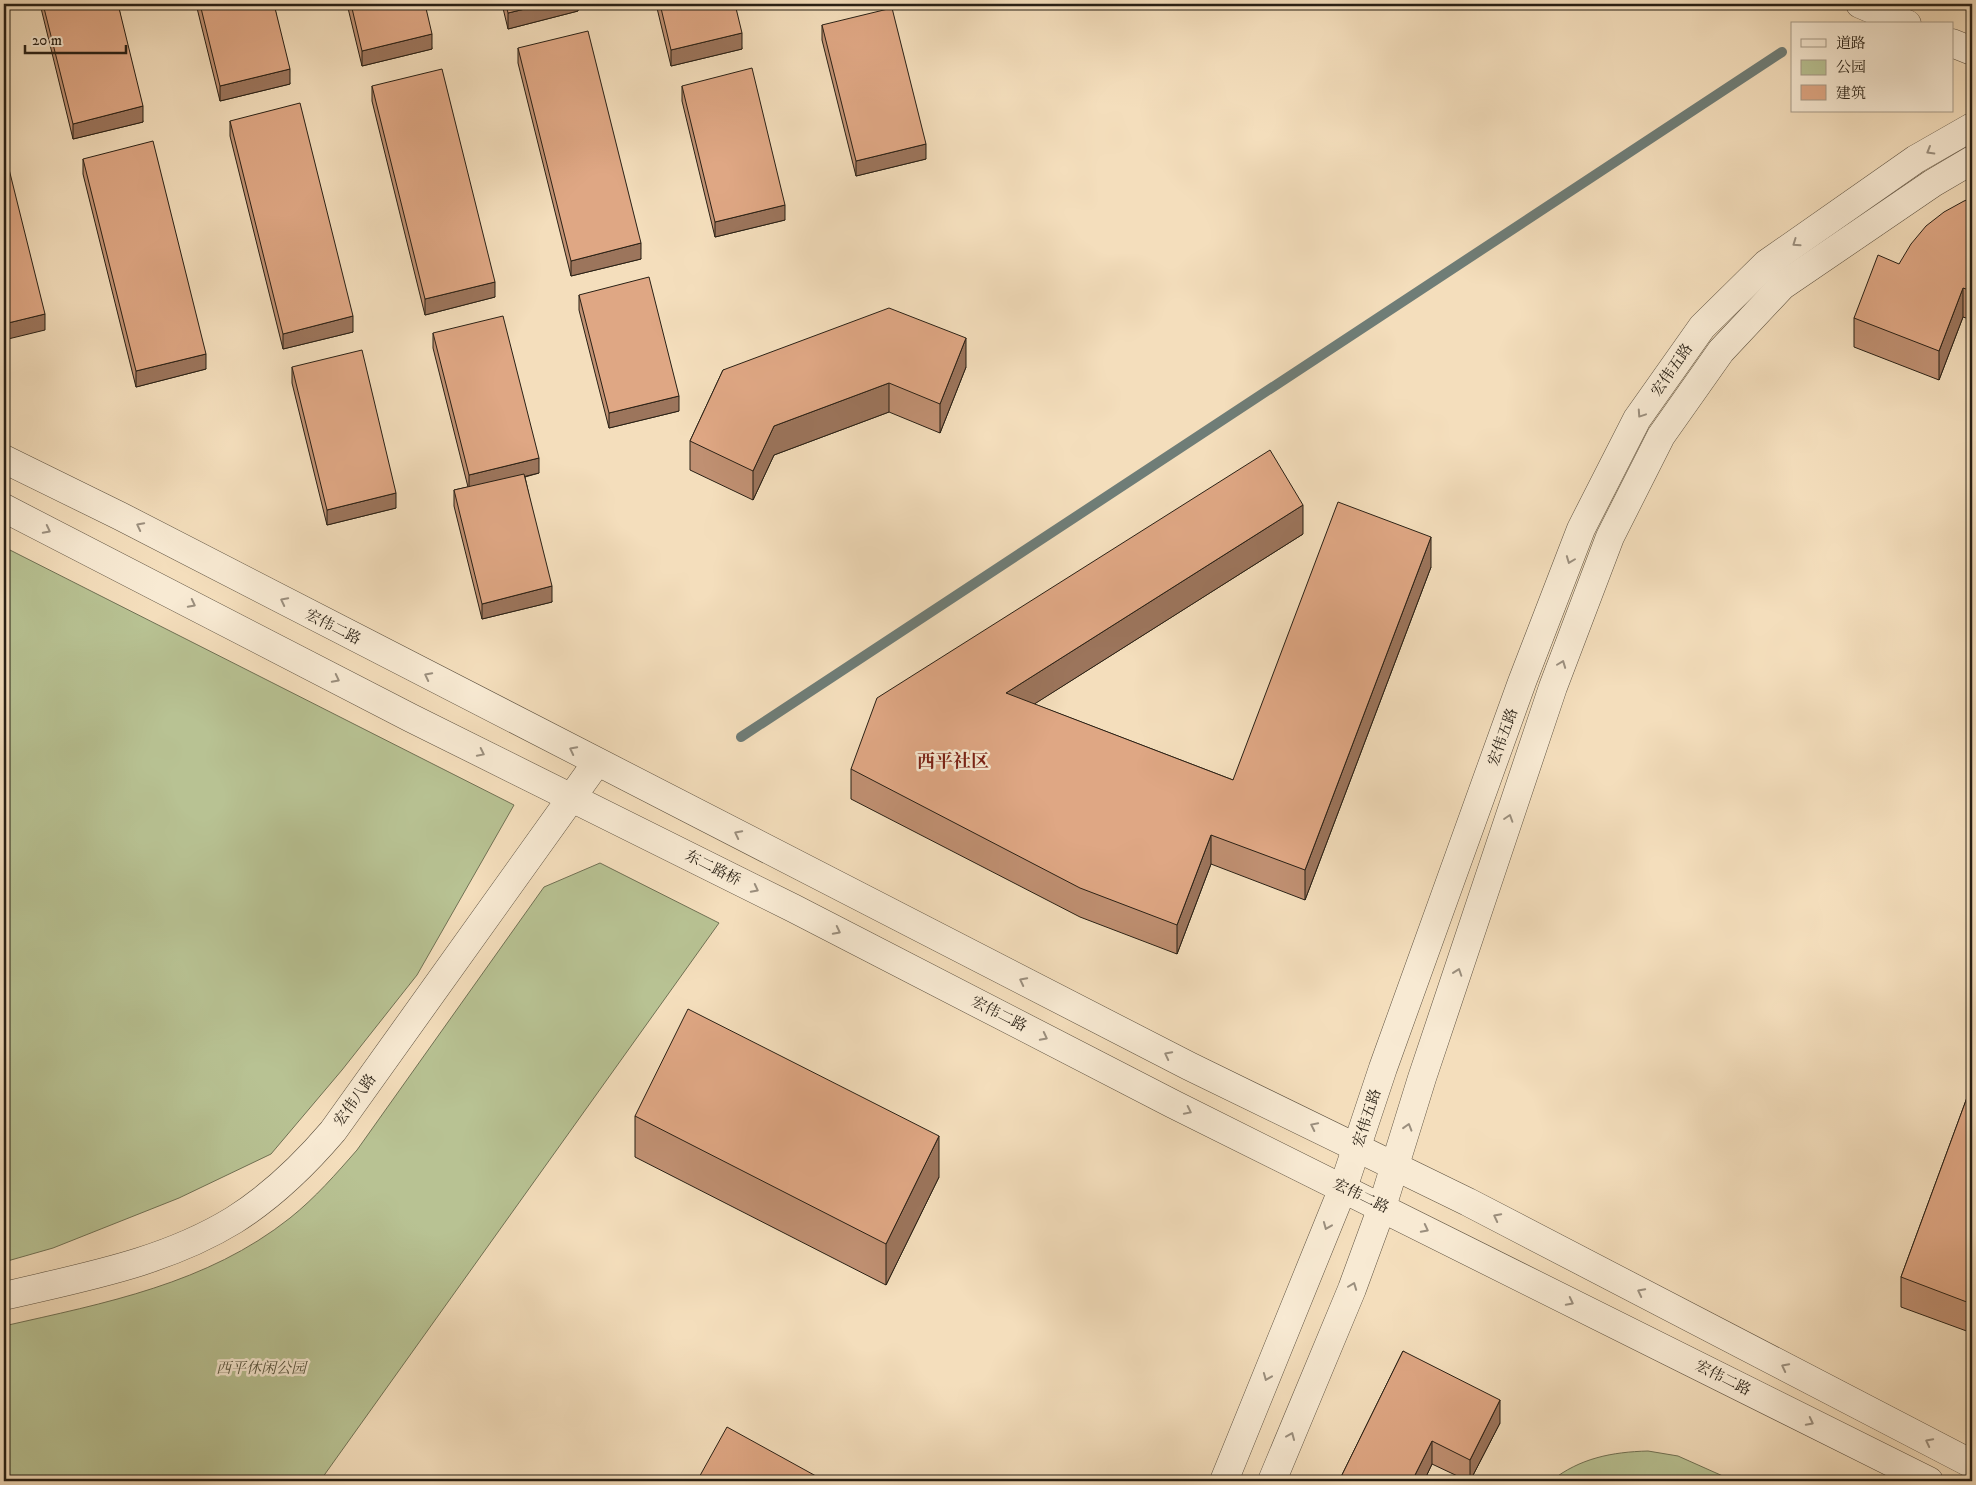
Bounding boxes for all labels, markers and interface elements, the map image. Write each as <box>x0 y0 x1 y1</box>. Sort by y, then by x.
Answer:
scale bar <box>25 22 126 54</box>
legend <box>1791 22 1954 112</box>
text: 20 m <box>32 31 62 50</box>
text: 道路 <box>1836 34 1866 53</box>
text: 公园 <box>1836 58 1866 77</box>
text: 建筑 <box>1836 84 1866 103</box>
one-way arrow <box>1926 145 1935 155</box>
one-way arrow <box>1792 237 1802 246</box>
street label: 宏伟五路 <box>1647 340 1697 400</box>
one-way arrow <box>1638 408 1647 418</box>
one-way arrow <box>136 522 145 532</box>
one-way arrow <box>42 524 51 534</box>
one-way arrow <box>1565 555 1576 564</box>
one-way arrow <box>280 597 289 607</box>
one-way arrow <box>186 598 195 608</box>
street label: 宏伟二路 <box>302 605 364 649</box>
one-way arrow <box>1556 661 1566 669</box>
one-way arrow <box>424 672 433 682</box>
one-way arrow <box>331 673 340 683</box>
street label: 宏伟五路 <box>1484 706 1522 768</box>
one-way arrow <box>476 746 485 757</box>
one-way arrow <box>569 746 578 756</box>
district label: 西平社区 <box>917 751 989 773</box>
one-way arrow <box>1503 815 1513 823</box>
one-way arrow <box>735 830 744 840</box>
street label: 东二路桥 <box>682 846 744 890</box>
one-way arrow <box>750 883 759 893</box>
one-way arrow <box>832 925 841 935</box>
one-way arrow <box>1452 969 1462 977</box>
one-way arrow <box>1019 977 1028 987</box>
street label: 宏伟二路 <box>968 992 1030 1036</box>
one-way arrow <box>1038 1031 1047 1041</box>
one-way arrow <box>1164 1051 1173 1061</box>
street label: 宏伟八路 <box>330 1070 380 1130</box>
street label: 宏伟五路 <box>1349 1087 1385 1149</box>
one-way arrow <box>1183 1105 1192 1115</box>
one-way arrow <box>1310 1122 1319 1132</box>
one-way arrow <box>1402 1123 1412 1132</box>
street label: 宏伟二路 <box>1330 1174 1392 1218</box>
one-way arrow <box>1493 1213 1502 1223</box>
one-way arrow <box>1323 1221 1334 1230</box>
one-way arrow <box>1420 1223 1429 1233</box>
one-way arrow <box>1347 1282 1357 1291</box>
one-way arrow <box>1637 1288 1646 1298</box>
one-way arrow <box>1565 1296 1574 1306</box>
street label: 宏伟二路 <box>1692 1356 1754 1400</box>
park label: 西平休闲公园 <box>216 1359 308 1378</box>
one-way arrow <box>1781 1363 1790 1373</box>
one-way arrow <box>1262 1372 1273 1381</box>
one-way arrow <box>1805 1415 1814 1426</box>
one-way arrow <box>1285 1432 1295 1441</box>
one-way arrow <box>1925 1438 1934 1448</box>

